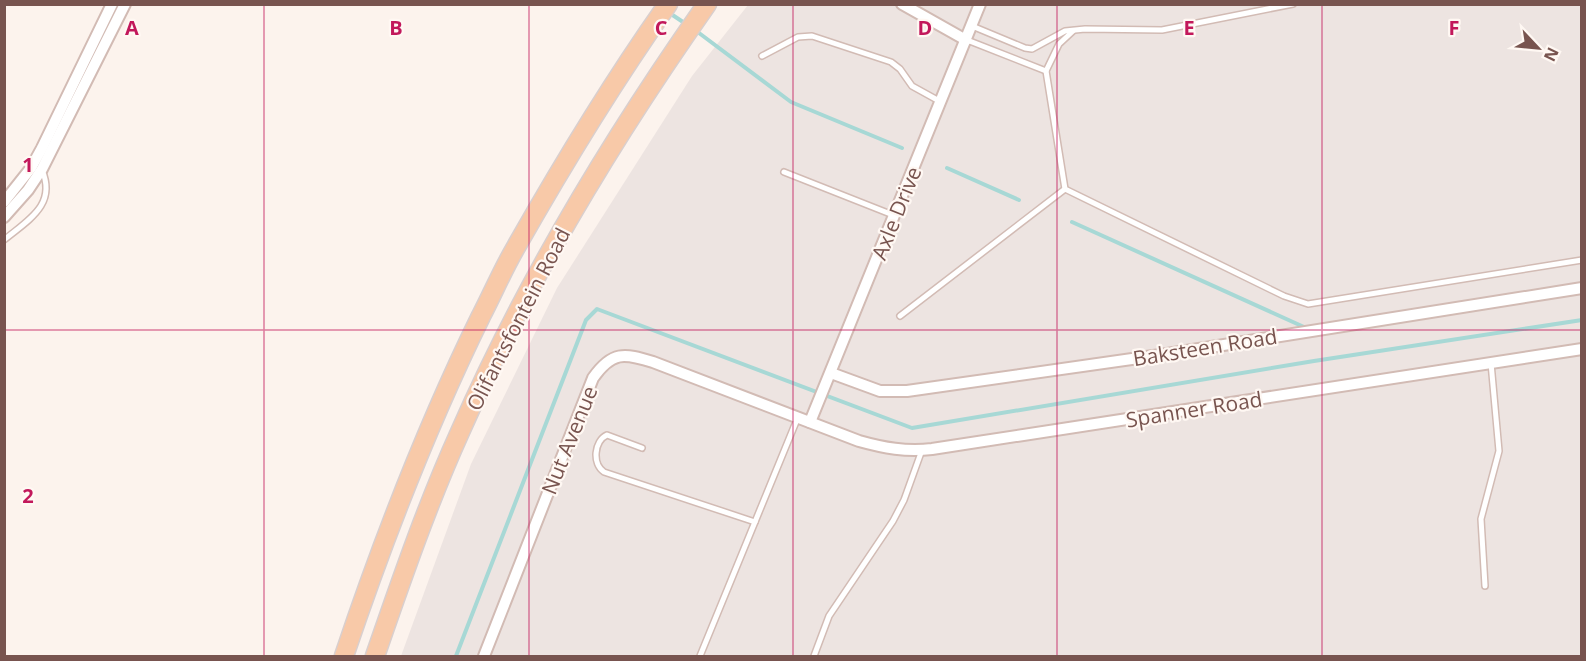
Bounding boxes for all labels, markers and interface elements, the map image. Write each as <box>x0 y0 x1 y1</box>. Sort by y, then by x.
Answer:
text: A <box>125 14 139 41</box>
text: B <box>389 14 403 41</box>
text: C <box>655 14 668 41</box>
text: D <box>918 14 932 41</box>
text: E <box>1183 14 1195 41</box>
text: F <box>1449 14 1459 41</box>
north arrow <box>1508 18 1568 78</box>
text: N <box>1539 44 1564 65</box>
text: 1 <box>22 151 34 178</box>
street label: Axle Drive <box>865 162 927 264</box>
street label: Olifantsfontein Road <box>460 223 576 415</box>
street label: Baksteen Road <box>1131 322 1279 372</box>
street label: Nut Avenue <box>535 382 603 498</box>
street label: Spanner Road <box>1124 384 1264 434</box>
text: 2 <box>22 482 34 509</box>

